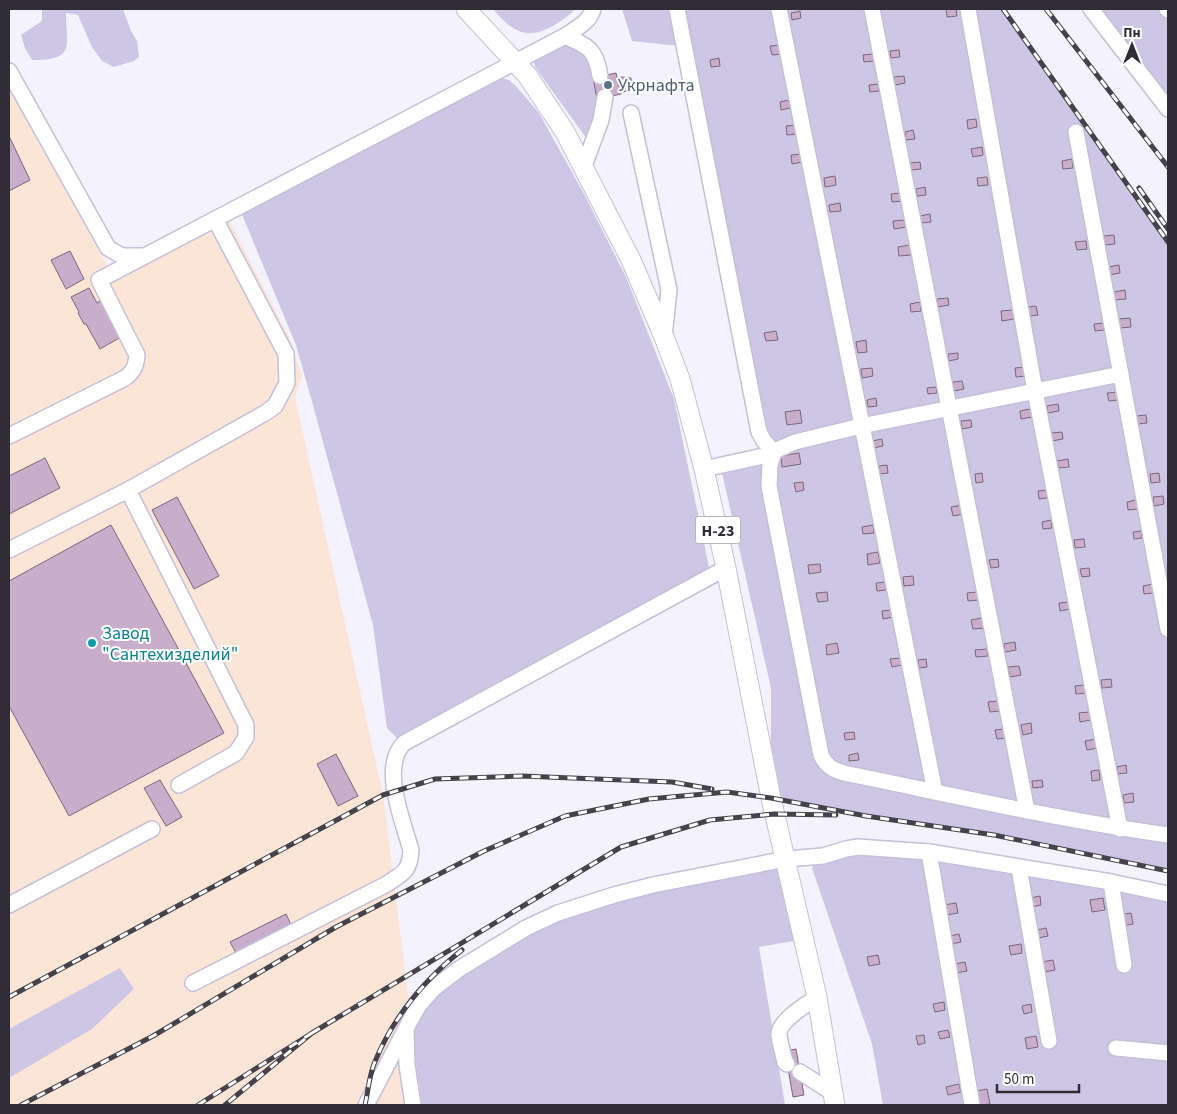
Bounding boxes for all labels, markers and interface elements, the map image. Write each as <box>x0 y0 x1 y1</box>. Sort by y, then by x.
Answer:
north arrow <box>1107 20 1157 70</box>
text: Пн <box>1123 23 1141 43</box>
place label: Укрнафта <box>618 73 695 98</box>
marker: Укрнафта <box>602 79 614 91</box>
road number: Н-23 <box>696 516 740 544</box>
place label: Завод "Сантехизделий" <box>102 621 238 667</box>
marker: Завод "Сантехизделий" <box>86 637 98 649</box>
scale bar <box>997 1062 1080 1094</box>
text: 50 m <box>1004 1069 1034 1090</box>

